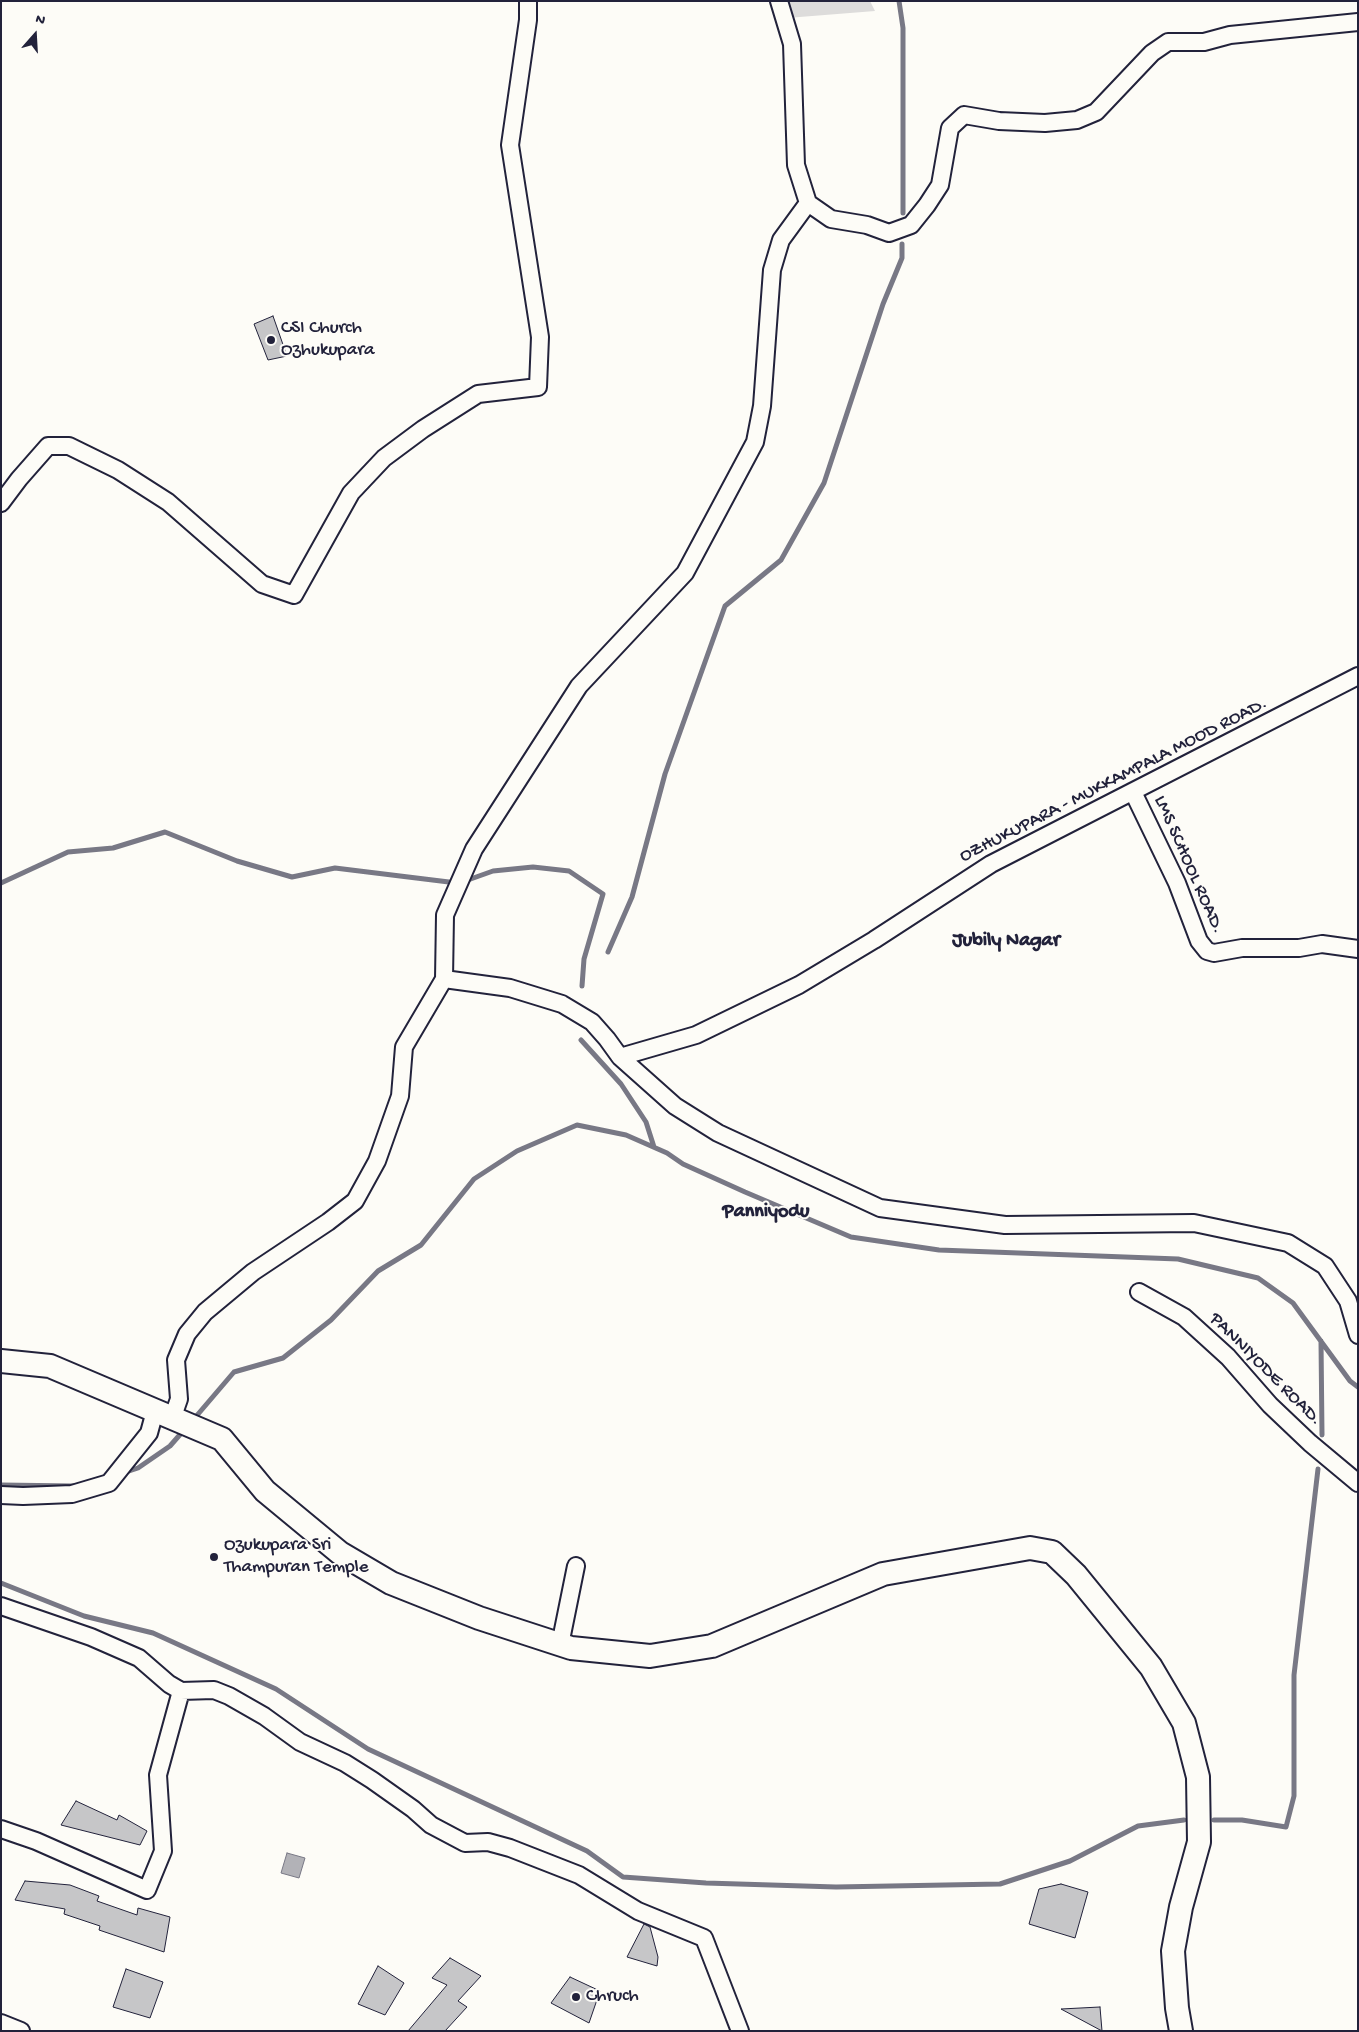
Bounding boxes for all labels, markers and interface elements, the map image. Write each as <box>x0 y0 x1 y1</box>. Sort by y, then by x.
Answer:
north arrow <box>10 10 60 60</box>
text: N <box>33 11 47 30</box>
place label: CSI Church Ozhukupara <box>281 318 374 362</box>
marker: CSI Church Ozhukupara <box>265 334 277 346</box>
street label: OZHUKUPARA - MUKKAMPALA MOOD ROAD. <box>956 693 1272 869</box>
street label: LMS SCHOOL ROAD. <box>1147 792 1229 938</box>
district label: Jubily Nagar <box>952 930 1060 954</box>
district label: Panniyodu <box>723 1201 809 1225</box>
street label: PANNIYODE ROAD. <box>1204 1309 1326 1431</box>
place label: Ozukupara Sri Thampuran Temple <box>224 1535 369 1579</box>
marker: Ozukupara Sri Thampuran Temple <box>208 1551 220 1563</box>
place label: Chruch <box>586 1986 639 2008</box>
marker: Chruch <box>570 1991 582 2003</box>

